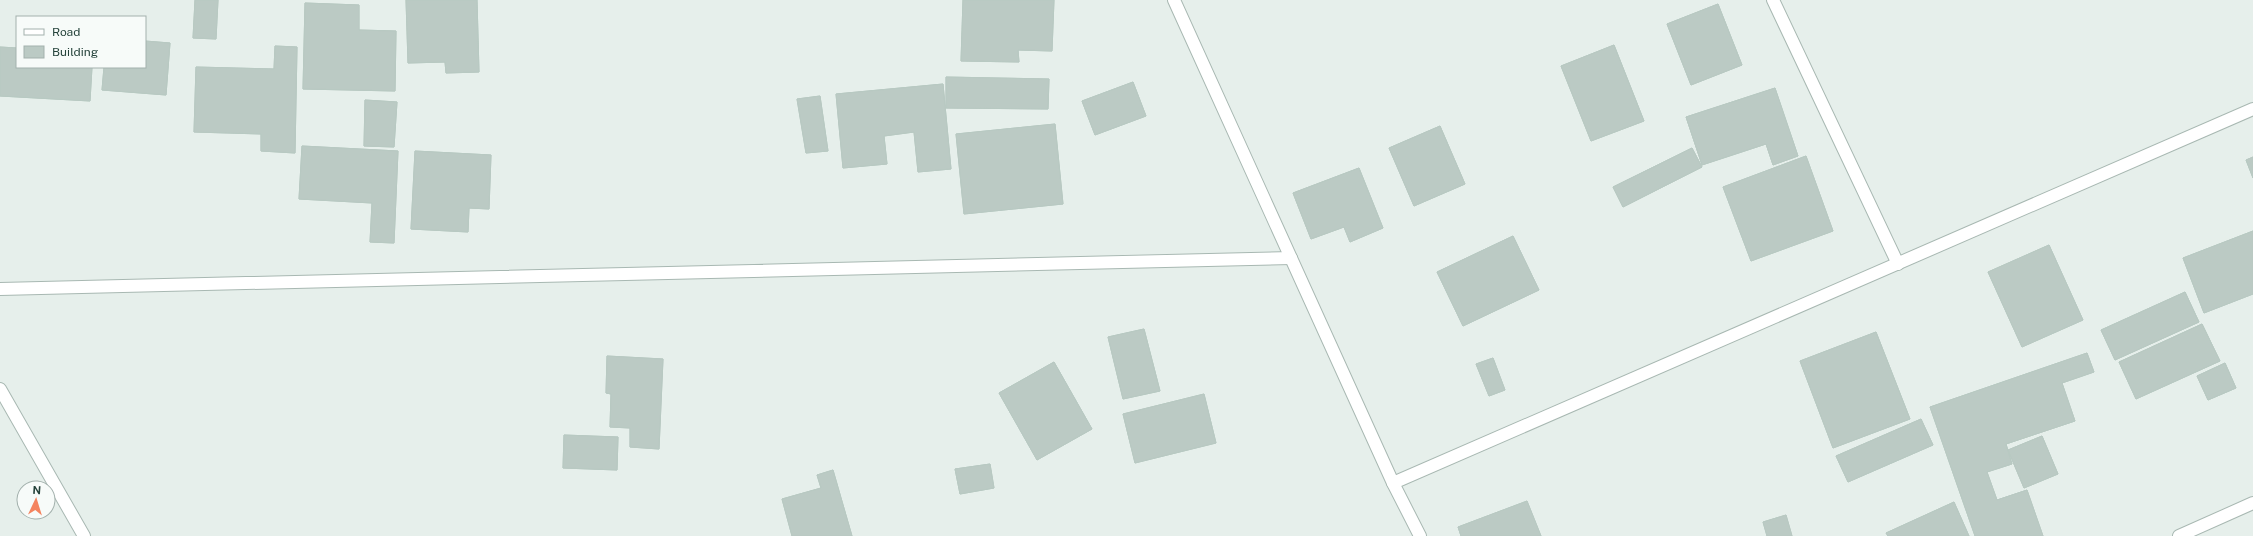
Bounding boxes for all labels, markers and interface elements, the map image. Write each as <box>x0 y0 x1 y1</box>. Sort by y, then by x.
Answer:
legend <box>16 16 146 68</box>
text: Road <box>52 25 80 39</box>
text: Building <box>52 45 98 59</box>
north arrow <box>16 480 56 520</box>
text: N <box>32 484 41 496</box>

